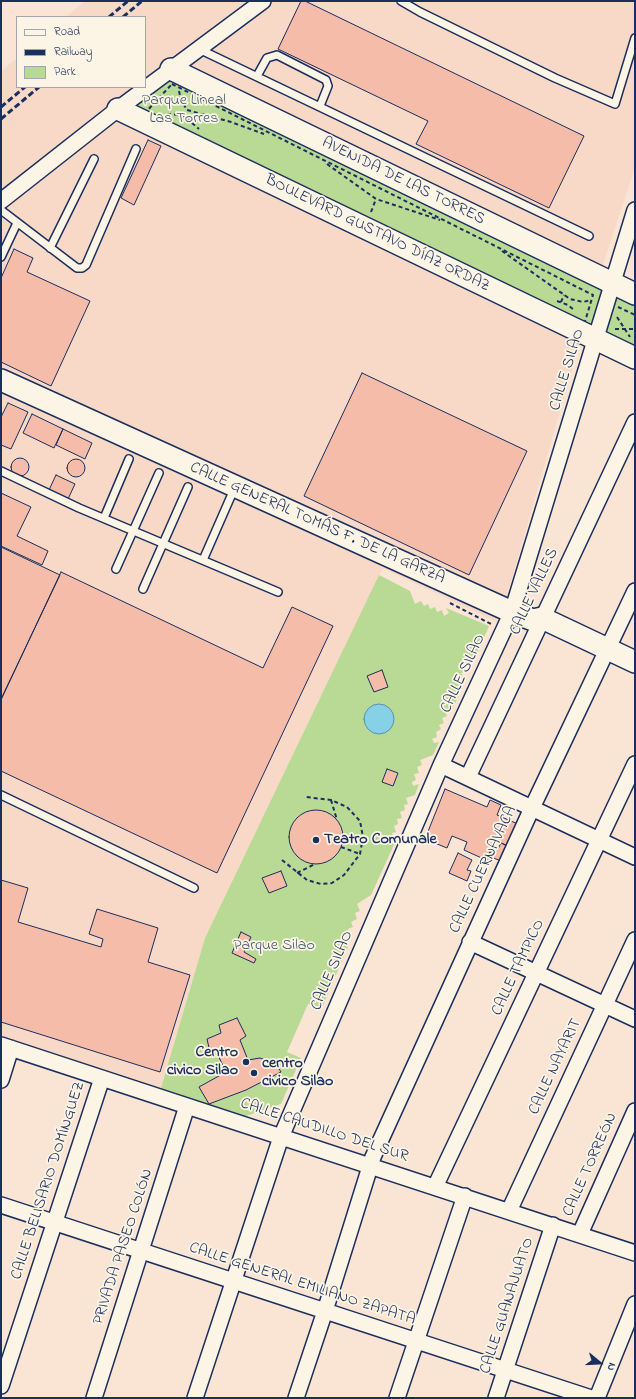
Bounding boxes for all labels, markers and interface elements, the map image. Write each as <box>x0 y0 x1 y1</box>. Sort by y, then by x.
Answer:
legend <box>16 16 146 88</box>
text: Road <box>54 23 80 41</box>
text: Railway <box>54 43 92 61</box>
text: Park <box>54 63 76 81</box>
park label: Parque Lineal Las Torres <box>142 91 226 129</box>
street label: AVENIDA DE LAS TORRES <box>318 134 488 230</box>
street label: BOULEVARD GUSTAVO DÍAZ ORDAZ <box>261 171 493 297</box>
street label: CALLE SILAO <box>546 327 590 413</box>
street label: CALLE GENERAL TOMÁS F. DE LA GARZA <box>187 459 447 589</box>
street label: CALLE VALLES <box>507 546 563 638</box>
street label: CALLE SILAO <box>437 632 491 716</box>
street label: CALLE CUERNAVACA <box>446 803 522 937</box>
place label: Teatro Comunale <box>324 830 437 850</box>
marker: Teatro Comunale <box>311 835 321 845</box>
street label: CALLE TAMPICO <box>488 917 550 1019</box>
street label: CALLE SILAO <box>308 928 358 1014</box>
park label: Parque Silao <box>233 936 315 956</box>
street label: CALLE NAYARIT <box>525 1016 587 1118</box>
place label: Centro civico Silao <box>167 1043 238 1081</box>
place label: centro civico Silao <box>262 1054 333 1092</box>
marker: Centro civico Silao <box>241 1057 251 1067</box>
marker: centro civico Silao <box>249 1068 259 1078</box>
street label: CALLE BELISARIO DOMÍNGUEZ <box>8 1080 90 1282</box>
street label: CALLE CAUDILLO DEL SUR <box>238 1095 410 1167</box>
street label: CALLE TORREÓN <box>560 1110 622 1220</box>
street label: PRIVADA PASEO COLÓN <box>90 1167 158 1327</box>
street label: CALLE GUANAJUATO <box>477 1235 539 1377</box>
street label: CALLE GENERAL EMILIANO ZAPATA <box>186 1239 418 1331</box>
north arrow <box>580 1343 620 1383</box>
text: N <box>603 1361 620 1373</box>

